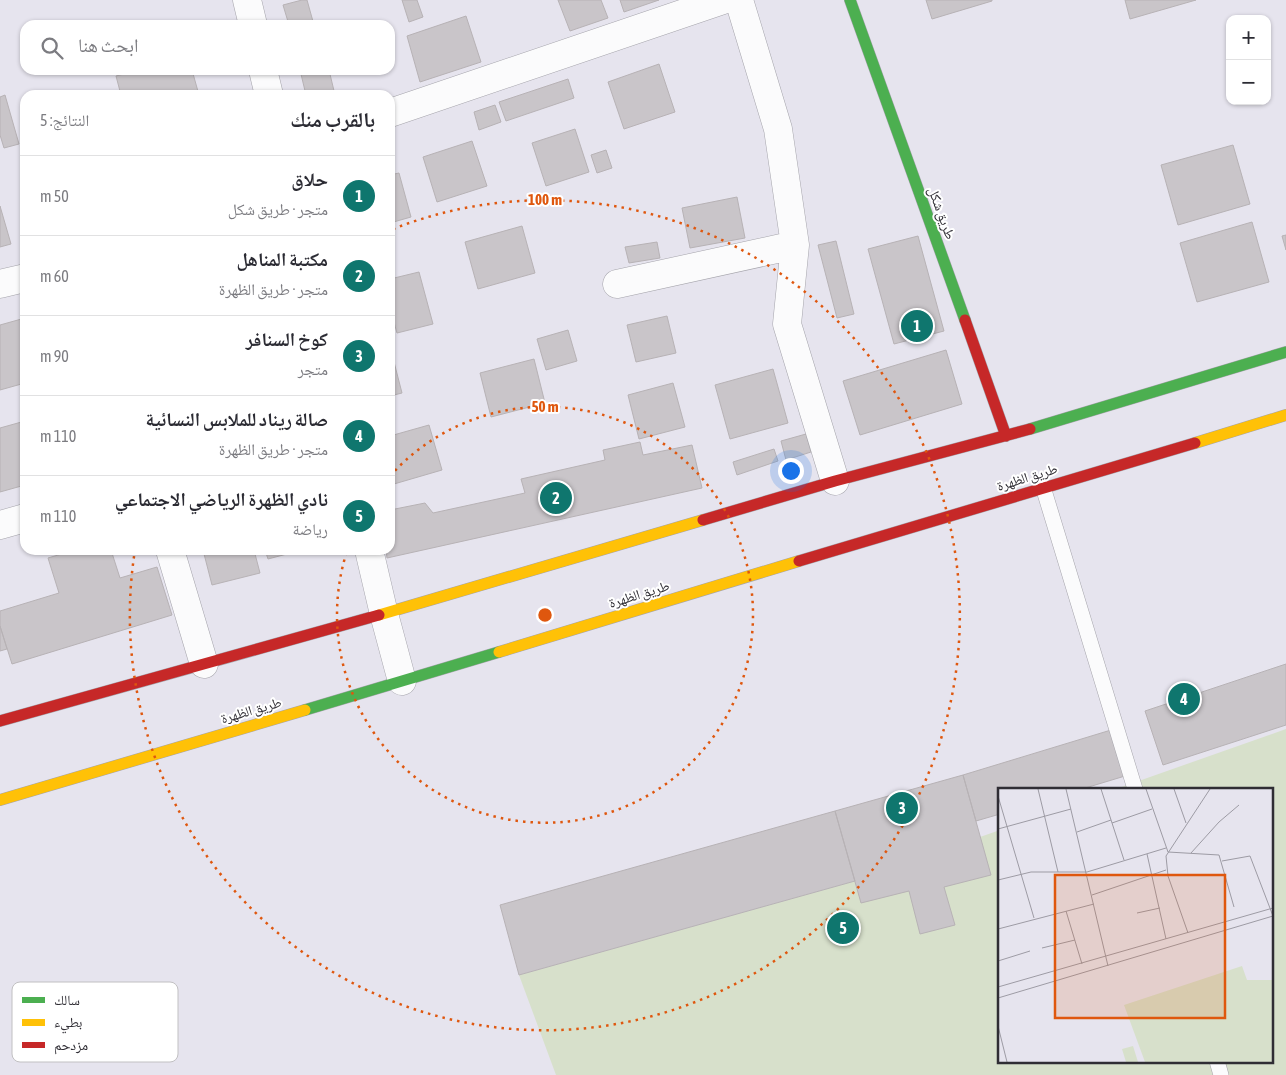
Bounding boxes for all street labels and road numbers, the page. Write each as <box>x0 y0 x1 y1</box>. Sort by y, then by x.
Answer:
street label: طريق شكل <box>923 185 959 242</box>
street label: طريق الظهرة <box>995 460 1060 496</box>
street label: طريق الظهرة <box>607 577 672 613</box>
street label: طريق الظهرة <box>219 694 284 728</box>

